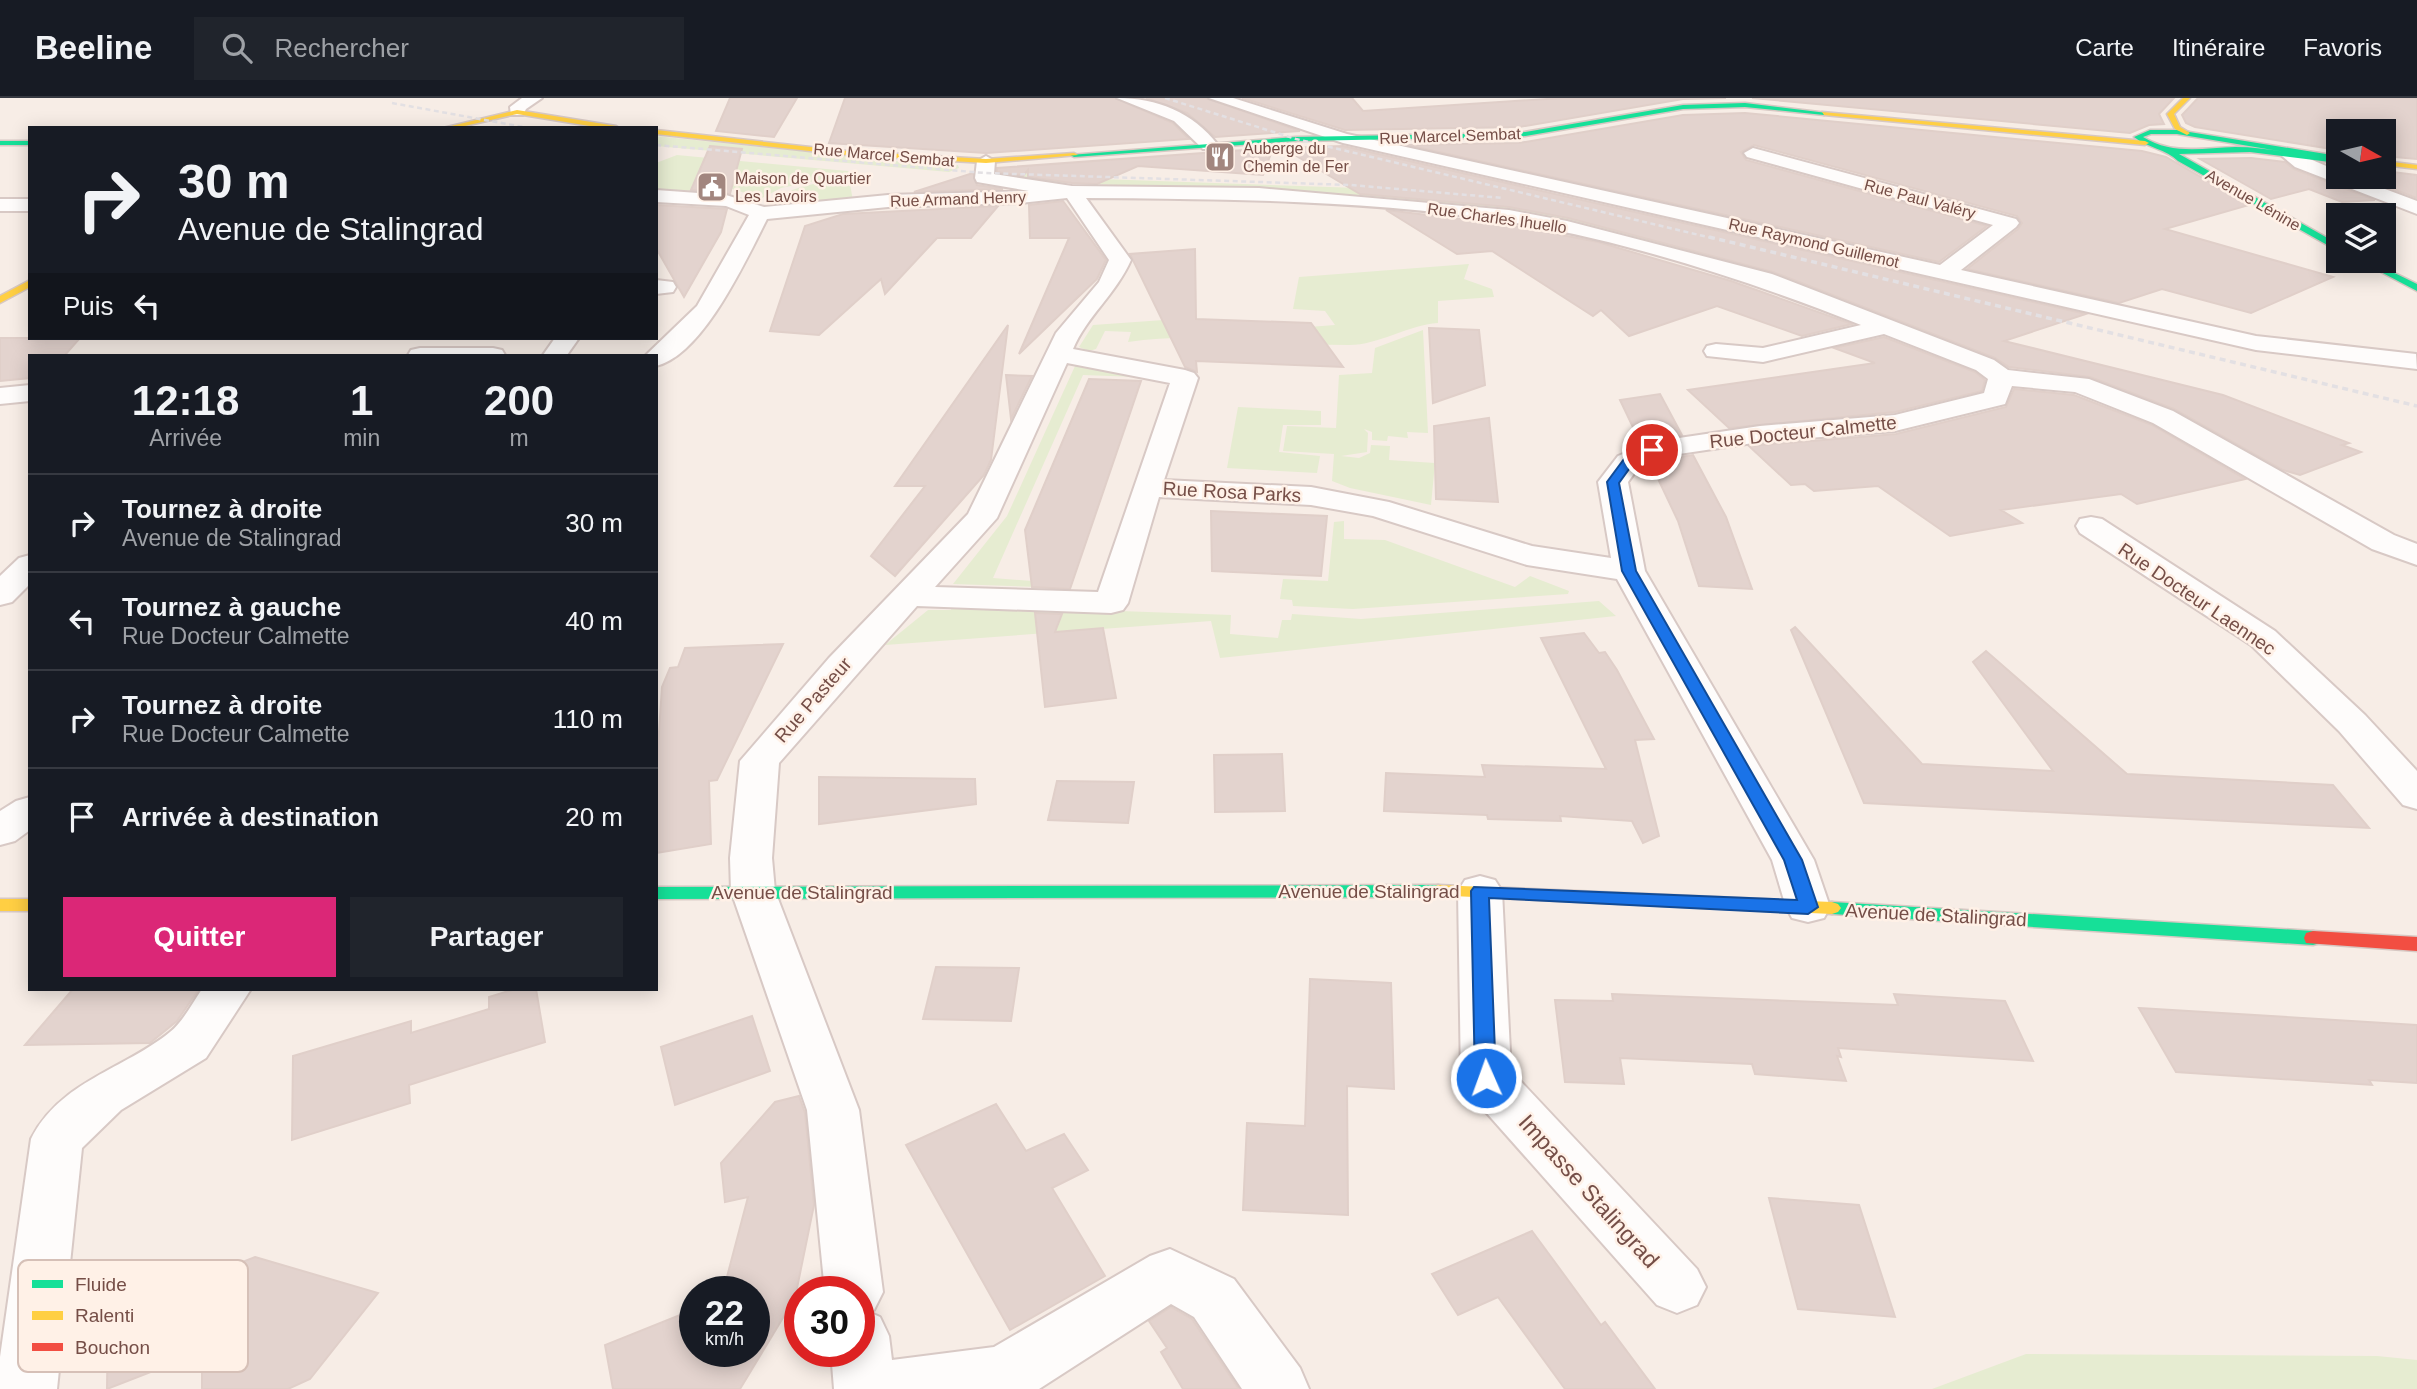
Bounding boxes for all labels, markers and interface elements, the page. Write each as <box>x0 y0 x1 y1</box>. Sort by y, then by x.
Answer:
search box <box>194 17 684 80</box>
text: Beeline <box>35 29 152 66</box>
icon: search <box>218 29 256 67</box>
text: Rechercher <box>274 33 409 63</box>
text: Carte <box>2075 34 2134 61</box>
text: Itinéraire <box>2172 34 2265 61</box>
text: Favoris <box>2303 34 2382 61</box>
north arrow <box>2326 119 2396 189</box>
map controls <box>2326 119 2396 273</box>
street label: Rue Marcel Sembat <box>1379 125 1522 147</box>
street label: Rue Marcel Sembat <box>813 140 956 170</box>
restaurant icon: Auberge du Chemin de Fer <box>1203 140 1237 174</box>
place label: Auberge du Chemin de Fer <box>1243 140 1349 175</box>
icon: right <box>63 154 154 245</box>
text: 30 m <box>178 154 290 208</box>
street label: Avenue Lénine <box>2203 166 2303 234</box>
public building icon: Maison de Quartier Les Lavoirs <box>695 170 729 204</box>
place label: Maison de Quartier Les Lavoirs <box>735 170 872 205</box>
street label: Rue Paul Valéry <box>1863 176 1977 222</box>
street label: Rue Armand Henry <box>890 188 1026 210</box>
street label: Rue Charles Ihuello <box>1426 200 1568 236</box>
button: layers <box>2326 203 2396 273</box>
text: Avenue de Stalingrad <box>178 211 483 247</box>
street label: Rue Raymond Guillemot <box>1727 215 1901 271</box>
icon: left <box>128 287 166 325</box>
text: Puis <box>63 291 114 321</box>
text: 12:18 <box>132 377 239 424</box>
text: 1 <box>350 377 373 424</box>
text: 200 <box>484 377 554 424</box>
street label: Rue Docteur Calmette <box>1708 412 1898 452</box>
pin <box>1622 420 1682 480</box>
text: Arrivée <box>149 425 222 451</box>
text: min <box>343 425 380 451</box>
text: m <box>510 425 529 451</box>
icon: arrive <box>1633 431 1671 469</box>
street label: Rue Rosa Parks <box>1162 478 1302 506</box>
text: Tournez à droite <box>122 494 322 524</box>
icon: right <box>63 504 101 542</box>
text: 30 m <box>565 508 623 538</box>
text: Avenue de Stalingrad <box>122 525 342 551</box>
street label: Rue Docteur Laennec <box>2115 539 2279 659</box>
text: Tournez à gauche <box>122 592 341 622</box>
icon: left <box>63 602 101 640</box>
text: 40 m <box>565 606 623 636</box>
text: Rue Docteur Calmette <box>122 623 350 649</box>
street label: Rue Pasteur <box>770 653 856 747</box>
text: Tournez à droite <box>122 690 322 720</box>
icon: right <box>63 700 101 738</box>
text: 110 m <box>553 704 623 734</box>
text: Rue Docteur Calmette <box>122 721 350 747</box>
icon: arrive <box>63 798 101 836</box>
text: Arrivée à destination <box>122 802 379 832</box>
text: 20 m <box>565 802 623 832</box>
street label: Avenue de Stalingrad <box>1278 881 1460 902</box>
street label: Avenue de Stalingrad <box>711 882 893 903</box>
button: Quitter <box>63 897 336 977</box>
button: Partager <box>350 897 623 977</box>
street label: Avenue de Stalingrad <box>1845 900 2027 930</box>
position arrow <box>1449 1041 1523 1115</box>
street label: Impasse Stalingrad <box>1513 1109 1665 1273</box>
legend <box>18 1260 248 1372</box>
text: Fluide <box>75 1274 127 1295</box>
speed limit sign: 30 <box>784 1276 875 1367</box>
text: 22 <box>705 1293 744 1332</box>
text: Ralenti <box>75 1305 134 1326</box>
text: km/h <box>705 1329 744 1349</box>
text: Bouchon <box>75 1337 150 1358</box>

